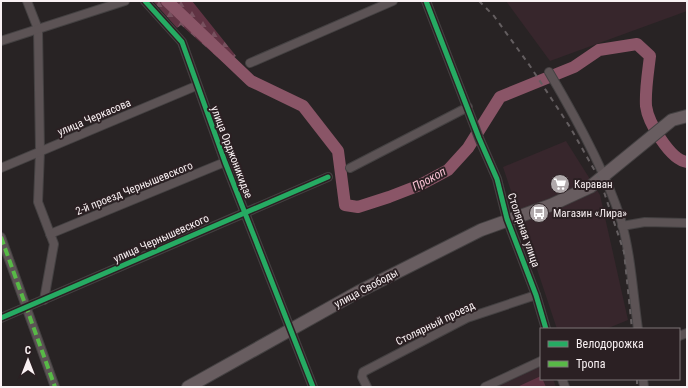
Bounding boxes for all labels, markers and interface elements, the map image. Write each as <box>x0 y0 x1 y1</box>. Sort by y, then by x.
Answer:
street label: улица Черкасова <box>56 96 133 139</box>
street label: улица Орджоникидзе <box>208 104 255 200</box>
street label: 2-й проезд Чернышевского <box>74 159 195 218</box>
water label: Прокоп <box>410 164 448 194</box>
supermarket icon: Караван <box>549 173 571 195</box>
place label: Караван <box>574 178 613 191</box>
street label: Столярная улица <box>505 191 542 269</box>
bus stop icon: Магазин «Лира» <box>528 202 550 224</box>
place label: Магазин «Лира» <box>553 207 627 220</box>
street label: улица Чернышевского <box>111 211 211 265</box>
street label: улица Свободы <box>332 266 400 311</box>
street label: Столярный проезд <box>394 299 477 348</box>
legend <box>540 328 680 380</box>
text: Велодорожка <box>576 337 644 351</box>
north arrow <box>8 340 48 380</box>
text: С <box>25 344 31 357</box>
text: Тропа <box>576 357 606 371</box>

